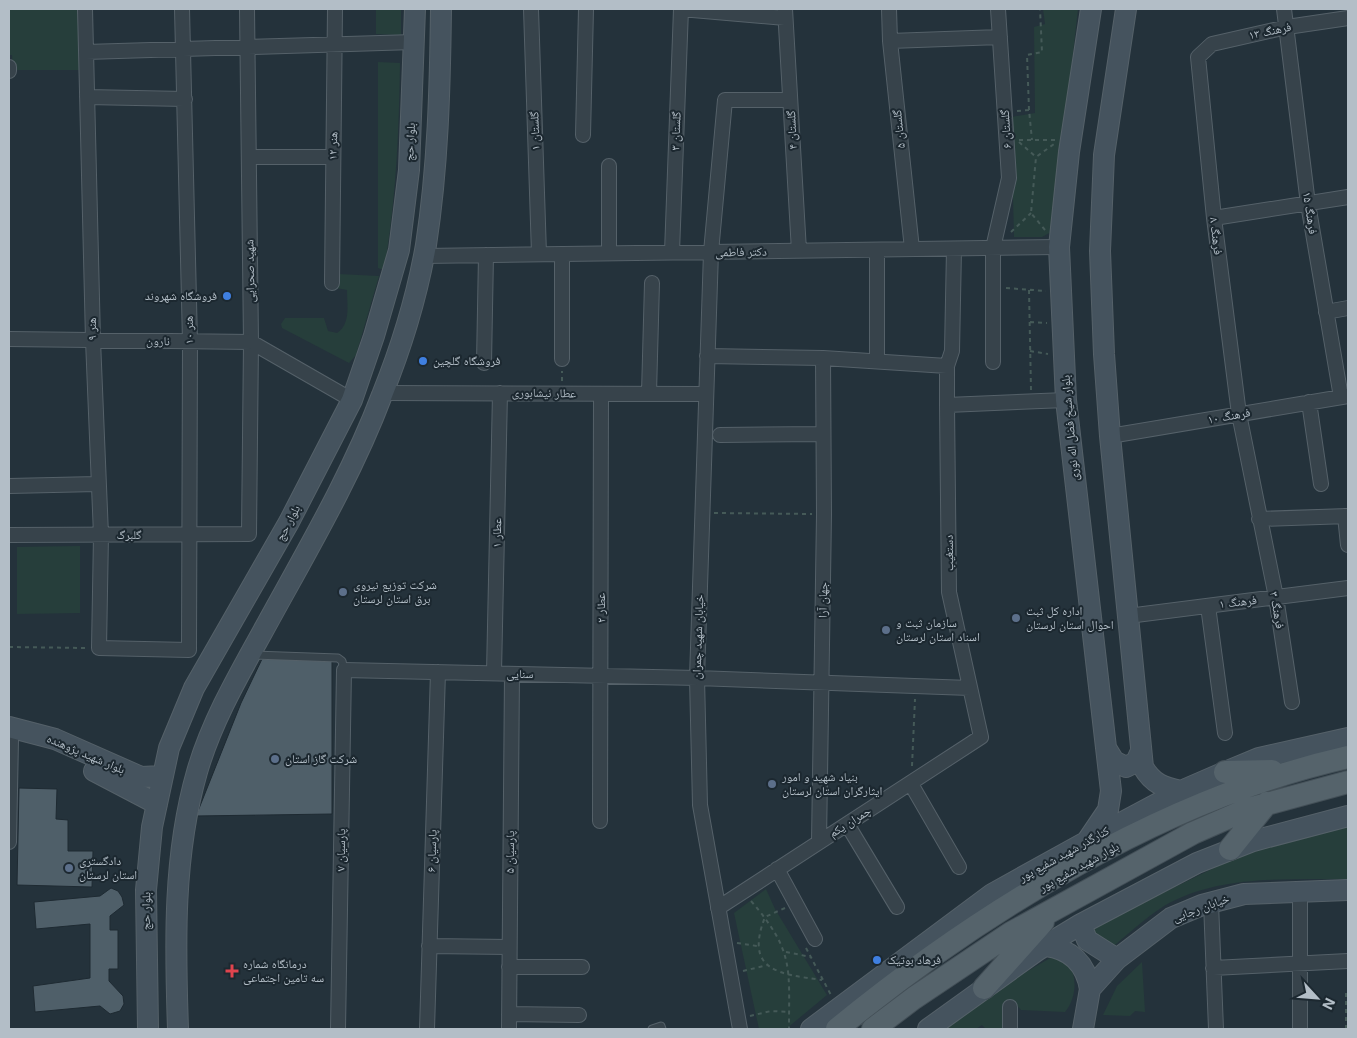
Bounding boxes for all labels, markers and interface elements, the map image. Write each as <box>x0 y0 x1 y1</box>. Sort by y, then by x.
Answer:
street label: فرهنگ ۱۳ <box>1247 19 1292 42</box>
street label: گلستان ۵ <box>889 109 908 149</box>
street label: گلستان ۶ <box>997 109 1014 149</box>
street label: گلستان ۴ <box>783 110 800 150</box>
street label: گلستان ۱ <box>526 111 543 151</box>
street label: گلستان ۳ <box>667 111 684 151</box>
street label: بلوار حج <box>401 122 418 162</box>
street label: هنر ۱۲ <box>325 132 340 160</box>
street label: فرهنگ ۱۵ <box>1300 191 1321 235</box>
street label: فرهنگ ۸ <box>1207 216 1226 256</box>
street label: شهید صحرایی <box>241 239 258 303</box>
street label: دکتر فاطمی <box>715 244 767 259</box>
place label: فروشگاه شهروند <box>145 288 217 303</box>
marker: فروشگاه شهروند <box>221 290 233 302</box>
street label: هنر ۱۰ <box>181 316 196 344</box>
street label: هنر ۹ <box>84 317 99 341</box>
street label: نارون <box>146 333 170 348</box>
place label: فروشگاه گلچین <box>433 353 500 368</box>
marker: فروشگاه گلچین <box>417 355 429 367</box>
street label: بلوار شیخ فضل اله نوری <box>1057 374 1082 482</box>
street label: عطار نیشابوری <box>512 384 576 401</box>
street label: فرهنگ ۱۰ <box>1206 404 1251 427</box>
street label: بلوار حج <box>272 502 304 543</box>
street label: عطار ۱ <box>489 518 504 548</box>
street label: گلبرگ <box>117 527 141 542</box>
street label: دستغیب <box>941 535 957 571</box>
place label: شرکت توزیع نیروی برق استان لرستان <box>353 577 437 606</box>
street label: جهان آرا <box>815 582 830 618</box>
marker: شرکت توزیع نیروی برق استان لرستان <box>337 586 349 598</box>
street label: فرهنگ ۳ <box>1267 590 1288 630</box>
street label: فرهنگ ۱ <box>1218 592 1258 611</box>
street label: عطار ۲ <box>593 593 608 623</box>
street label: خیابان شهید چمران <box>689 594 707 680</box>
place label: اداره کل ثبت احوال استان لرستان <box>1026 603 1114 632</box>
marker: اداره کل ثبت احوال استان لرستان <box>1010 612 1022 624</box>
place label: سازمان ثبت و اسناد استان لرستان <box>896 615 980 644</box>
marker: سازمان ثبت و اسناد استان لرستان <box>880 624 892 636</box>
street label: سنایی <box>506 666 534 681</box>
street label: بلوار شهید پژوهنده <box>45 730 127 777</box>
place label: شرکت گاز استان <box>285 751 357 766</box>
marker: شرکت گاز استان <box>269 753 281 765</box>
place label: بنیاد شهید و امور ایثارگران استان لرستان <box>781 769 882 798</box>
marker: بنیاد شهید و امور ایثارگران استان لرستان <box>766 778 778 790</box>
street label: چمران یکم <box>826 803 874 841</box>
street label: کنارگذر شهید شفیع پور <box>1015 823 1112 885</box>
street label: پارسیان ۷ <box>333 828 349 872</box>
street label: پارسیان ۶ <box>423 829 440 873</box>
street label: پارسیان ۵ <box>502 830 518 874</box>
street label: بلوار شهید شفیع پور <box>1035 838 1121 895</box>
place label: دادگستری استان لرستان <box>79 853 137 882</box>
marker: دادگستری استان لرستان <box>63 862 75 874</box>
street label: خیابان رجایی <box>1170 890 1232 925</box>
street label: بلوار حج <box>138 892 154 930</box>
place label: فرهاد بوتیک <box>887 952 941 967</box>
marker: فرهاد بوتیک <box>871 954 883 966</box>
place label: درمانگاه شماره سه تامین اجتماعی <box>243 956 324 985</box>
marker: درمانگاه شماره سه تامین اجتماعی <box>225 964 239 978</box>
north arrow <box>1292 973 1342 1023</box>
text: N <box>1319 995 1339 1012</box>

